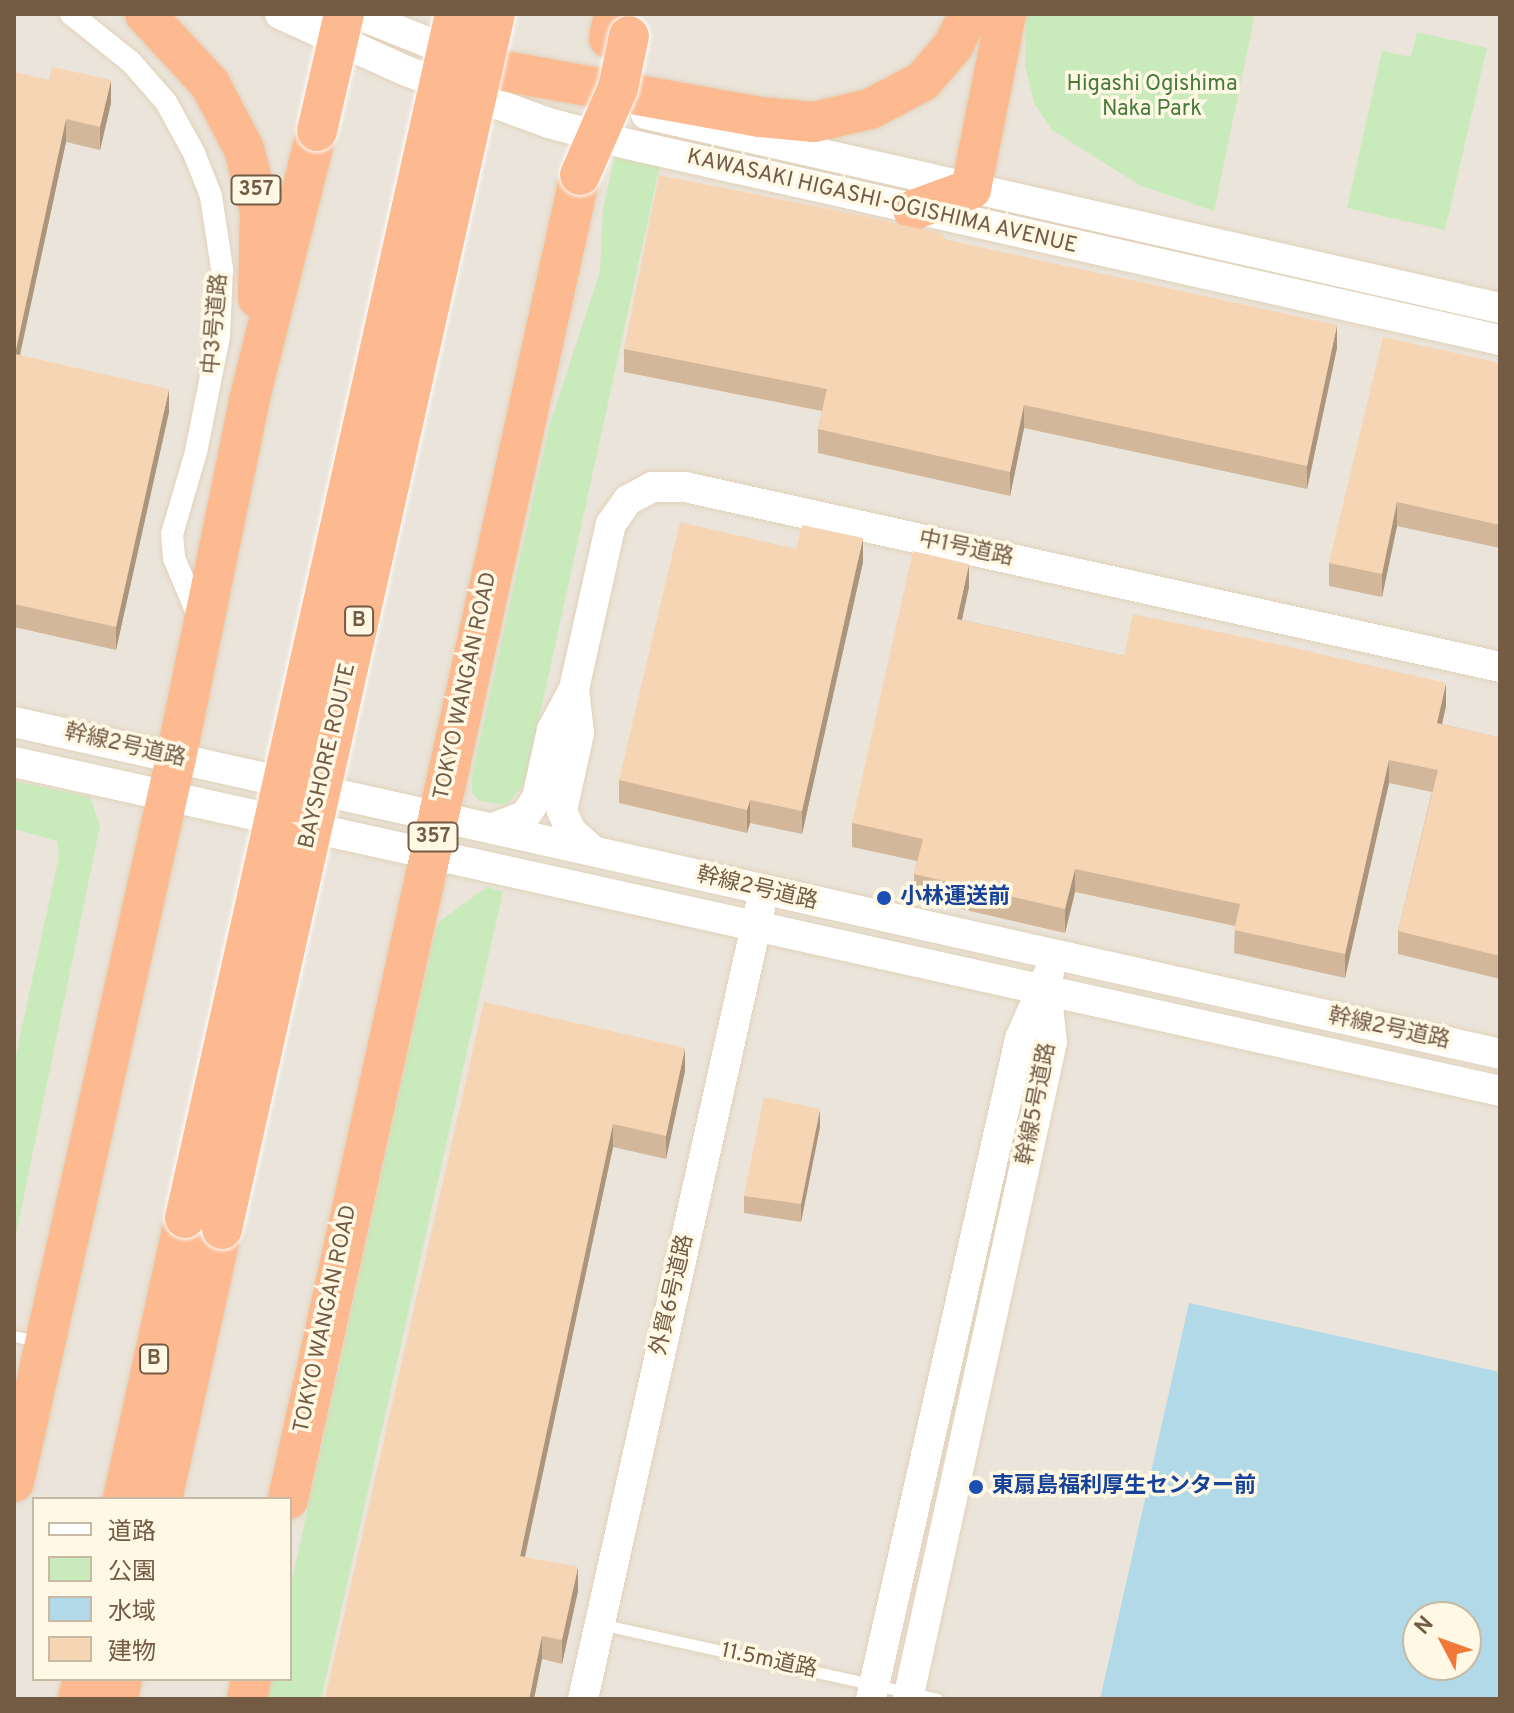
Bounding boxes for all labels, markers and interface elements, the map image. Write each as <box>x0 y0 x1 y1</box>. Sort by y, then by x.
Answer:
park label: Higashi Ogishima Naka Park <box>1067 71 1237 122</box>
street label: KAWASAKI HIGASHI-OGISHIMA AVENUE <box>683 144 1081 260</box>
road number: 357 <box>230 174 282 206</box>
street label: 中3号道路 <box>198 272 234 376</box>
street label: 中1号道路 <box>916 526 1016 572</box>
street label: TOKYO WANGAN ROAD <box>429 569 503 803</box>
road number: B <box>343 605 375 637</box>
street label: BAYSHORE ROUTE <box>294 661 362 851</box>
street label: 幹線2号道路 <box>62 719 188 773</box>
road number: 357 <box>407 821 459 853</box>
street label: 幹線2号道路 <box>694 862 820 916</box>
place label: 小林運送前 <box>900 885 1010 911</box>
marker: 小林運送前 <box>875 889 893 907</box>
street label: 幹線2号道路 <box>1326 1003 1452 1055</box>
street label: 幹線5号道路 <box>1012 1041 1062 1167</box>
street label: TOKYO WANGAN ROAD <box>289 1202 363 1436</box>
street label: 外貿6号道路 <box>646 1232 700 1358</box>
road number: B <box>138 1343 170 1375</box>
place label: 東扇島福利厚生センター前 <box>992 1474 1256 1500</box>
marker: 東扇島福利厚生センター前 <box>967 1478 985 1496</box>
legend <box>32 1497 292 1681</box>
text: 道路 <box>108 1518 156 1548</box>
text: 公園 <box>108 1558 156 1588</box>
text: 水域 <box>108 1598 156 1628</box>
north arrow <box>1402 1601 1482 1681</box>
text: N <box>1410 1611 1440 1641</box>
text: 建物 <box>108 1638 156 1668</box>
street label: 11.5m道路 <box>719 1638 819 1684</box>

